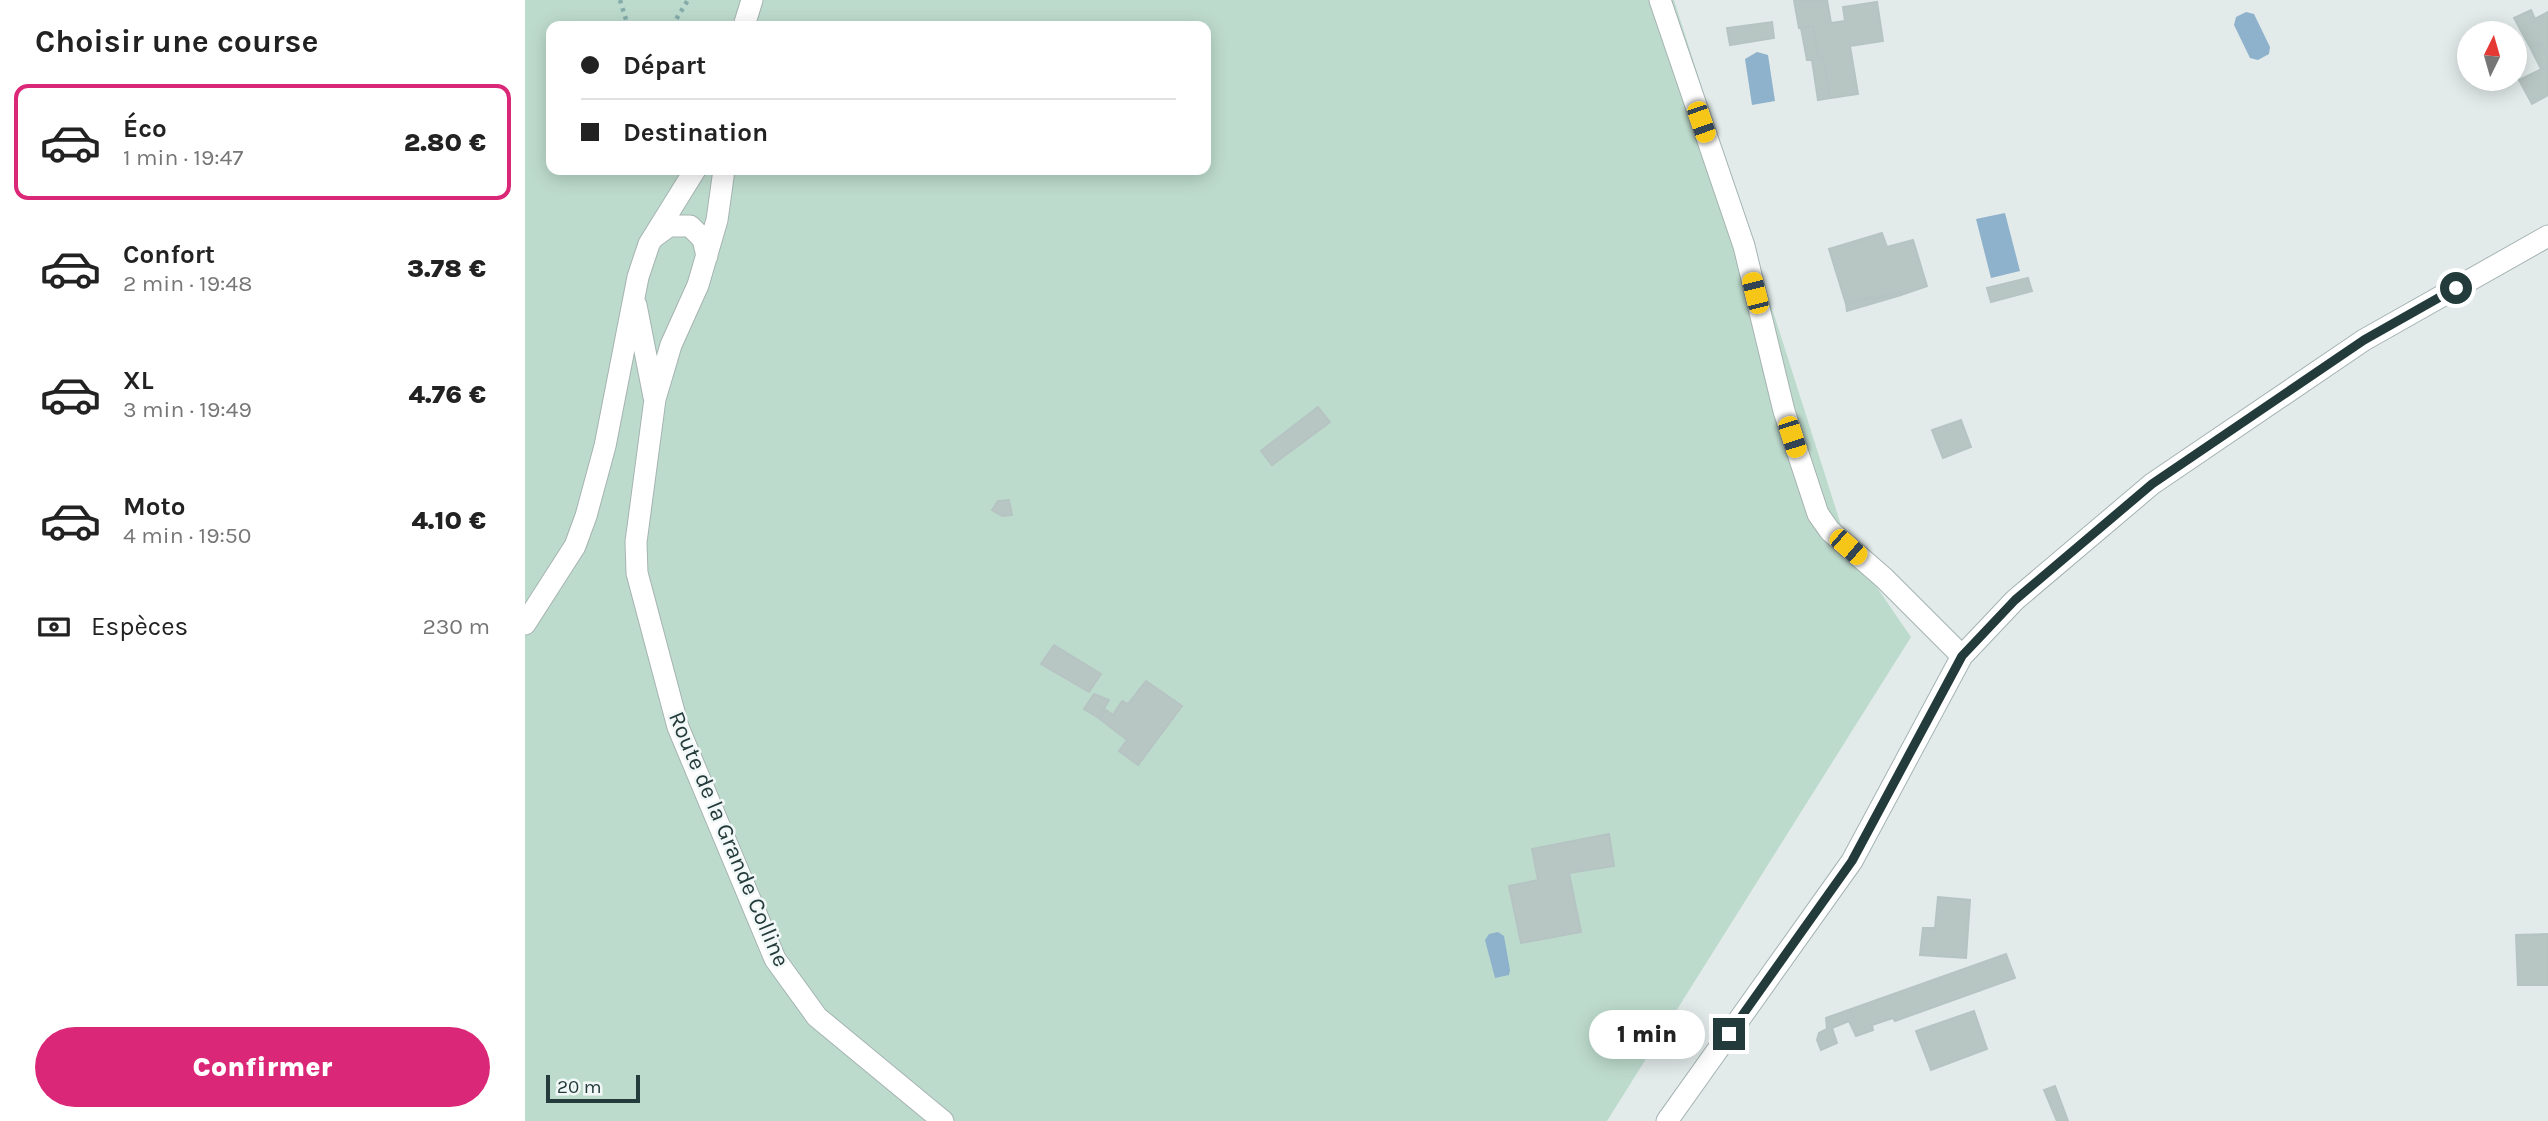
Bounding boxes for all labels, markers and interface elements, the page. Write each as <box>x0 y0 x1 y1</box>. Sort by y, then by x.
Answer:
north arrow <box>2457 21 2527 91</box>
map controls <box>2457 21 2527 91</box>
text: Choisir une course <box>35 23 318 60</box>
text: Départ <box>623 50 706 81</box>
car <box>1685 99 1718 145</box>
icon: car <box>39 111 102 174</box>
text: Éco <box>123 113 167 144</box>
text: Destination <box>623 117 768 148</box>
text: 2.80 € <box>404 127 486 158</box>
text: 1 min · 19:47 <box>123 144 243 171</box>
icon: car <box>39 237 102 300</box>
text: Confort <box>123 239 215 270</box>
text: 3.78 € <box>407 253 486 284</box>
text: 2 min · 19:48 <box>123 270 252 297</box>
car <box>1740 270 1771 316</box>
route start <box>2440 272 2472 304</box>
icon: car <box>39 363 102 426</box>
text: XL <box>123 365 154 396</box>
text: 4.76 € <box>408 379 486 410</box>
text: 3 min · 19:49 <box>123 396 252 423</box>
car <box>1776 414 1809 460</box>
icon: car <box>39 489 102 552</box>
text: Moto <box>123 491 185 522</box>
text: 4.10 € <box>411 505 486 536</box>
text: 4 min · 19:50 <box>123 522 251 549</box>
car <box>1826 525 1871 569</box>
icon: cash <box>35 608 73 646</box>
text: Espèces <box>91 611 188 642</box>
text: 230 m <box>422 613 490 640</box>
street label: Route de la Grande Colline <box>663 707 795 971</box>
callout: 1 min <box>1589 1010 1705 1058</box>
route end <box>1713 1018 1745 1050</box>
text: 1 min <box>1617 1021 1677 1048</box>
button: Confirmer <box>35 1027 490 1107</box>
scale bar <box>546 1072 641 1104</box>
text: 20 m <box>557 1076 602 1098</box>

